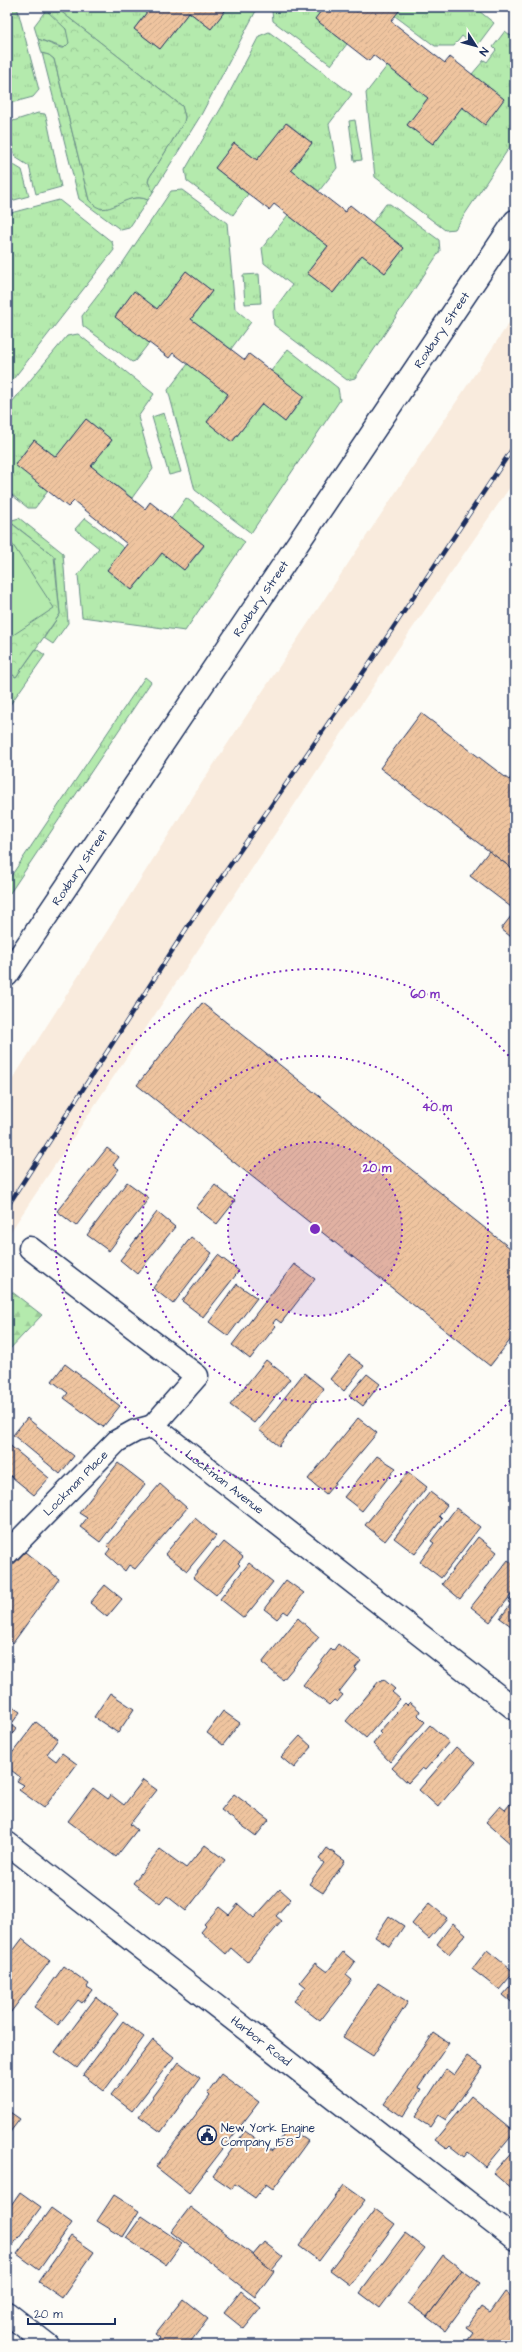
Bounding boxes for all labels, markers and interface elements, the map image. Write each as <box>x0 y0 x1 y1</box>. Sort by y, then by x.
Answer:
north arrow <box>456 26 496 66</box>
text: N <box>476 44 492 59</box>
street label: Roxbury Street <box>410 288 474 372</box>
street label: Roxbury Street <box>229 557 293 640</box>
street label: Roxbury Street <box>48 826 112 909</box>
text: 60 m <box>410 986 440 1003</box>
text: 40 m <box>422 1099 453 1116</box>
text: 20 m <box>362 1160 392 1177</box>
centre of rings <box>308 1222 322 1236</box>
street label: Lockman Place <box>40 1446 113 1520</box>
street label: Lockman Avenue <box>182 1446 268 1519</box>
street label: Harbor Road <box>227 2012 294 2070</box>
place label: New York Engine Company 158 <box>221 2120 316 2152</box>
public building icon: New York Engine Company 158 <box>196 2124 218 2146</box>
scale bar <box>28 2300 115 2326</box>
text: 20 m <box>34 2306 63 2323</box>

